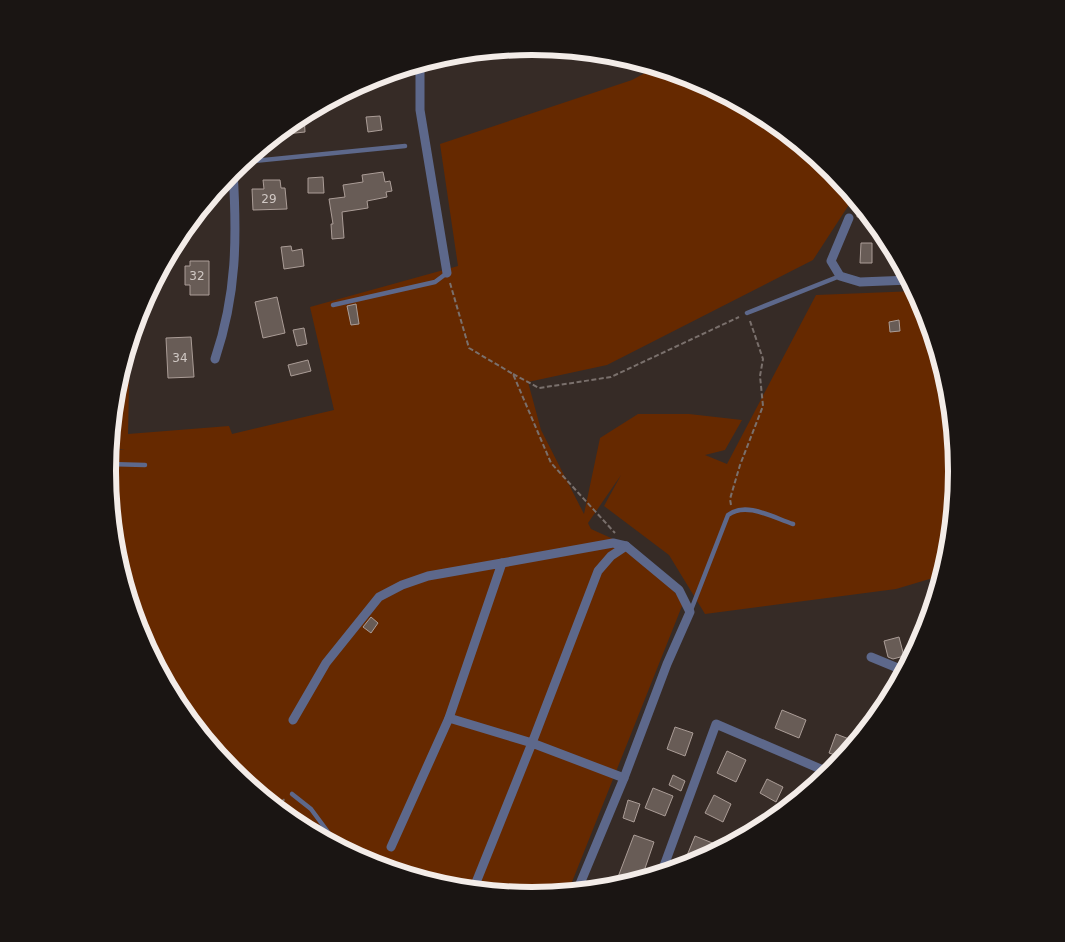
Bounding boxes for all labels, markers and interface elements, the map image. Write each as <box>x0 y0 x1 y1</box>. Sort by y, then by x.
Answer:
house number: 29 <box>261 192 277 206</box>
house number: 32 <box>189 269 205 283</box>
house number: 34 <box>172 351 188 365</box>

